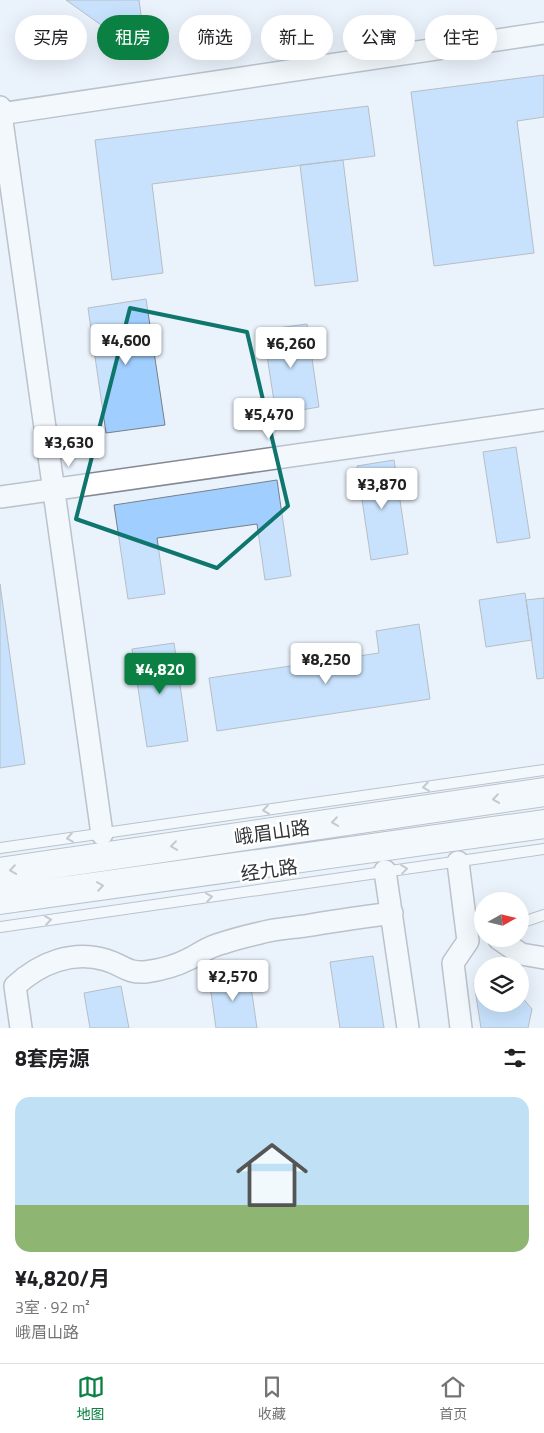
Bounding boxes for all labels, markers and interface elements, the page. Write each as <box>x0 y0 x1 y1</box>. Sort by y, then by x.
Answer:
chip: 买房 <box>15 15 87 60</box>
chip: 租房 <box>97 15 169 60</box>
chip: 筛选 <box>179 15 251 60</box>
chip: 新上 <box>261 15 333 60</box>
chip: 公寓 <box>343 15 415 60</box>
chip: 住宅 <box>425 15 497 60</box>
pin: ¥4,600 <box>85 324 167 366</box>
pin: ¥6,260 <box>250 326 332 369</box>
text: ¥4,600 <box>101 328 151 352</box>
text: ¥6,260 <box>266 331 316 355</box>
pin: ¥5,470 <box>228 398 310 440</box>
text: ¥5,470 <box>244 402 294 426</box>
pin: ¥3,630 <box>28 426 110 468</box>
text: ¥3,630 <box>44 430 94 454</box>
pin: ¥3,870 <box>341 468 423 510</box>
text: ¥3,870 <box>357 472 407 496</box>
pin: ¥8,250 <box>285 642 367 685</box>
text: ¥8,250 <box>301 647 351 671</box>
pin: ¥4,820 <box>119 652 201 695</box>
text: ¥4,820 <box>135 657 185 681</box>
one-way arrow <box>422 781 430 792</box>
one-way arrow <box>491 793 500 803</box>
one-way arrow <box>261 804 269 815</box>
street label: 峨眉山路 <box>232 812 312 851</box>
one-way arrow <box>331 817 339 827</box>
one-way arrow <box>66 832 74 843</box>
one-way arrow <box>170 840 178 851</box>
street label: 经九路 <box>239 851 299 888</box>
one-way arrow <box>9 864 18 874</box>
one-way arrow <box>400 864 409 874</box>
one-way arrow <box>96 881 105 891</box>
one-way arrow <box>205 892 213 903</box>
north arrow <box>474 892 529 948</box>
map controls <box>474 892 529 1012</box>
one-way arrow <box>44 916 53 926</box>
button: layers <box>474 957 529 1012</box>
pin: ¥2,570 <box>192 960 274 1002</box>
text: ¥2,570 <box>208 964 258 988</box>
text: 8套房源 <box>15 1042 90 1074</box>
icon: filters <box>501 1044 529 1072</box>
icon: home <box>227 1130 317 1220</box>
text: ¥4,820/月 <box>15 1262 110 1294</box>
text: 3室 · 92 m² <box>15 1295 90 1319</box>
text: 峨眉山路 <box>15 1320 79 1344</box>
tab: 地图 <box>77 1373 105 1424</box>
tab: 收藏 <box>258 1373 286 1424</box>
tab: 首页 <box>439 1373 467 1424</box>

